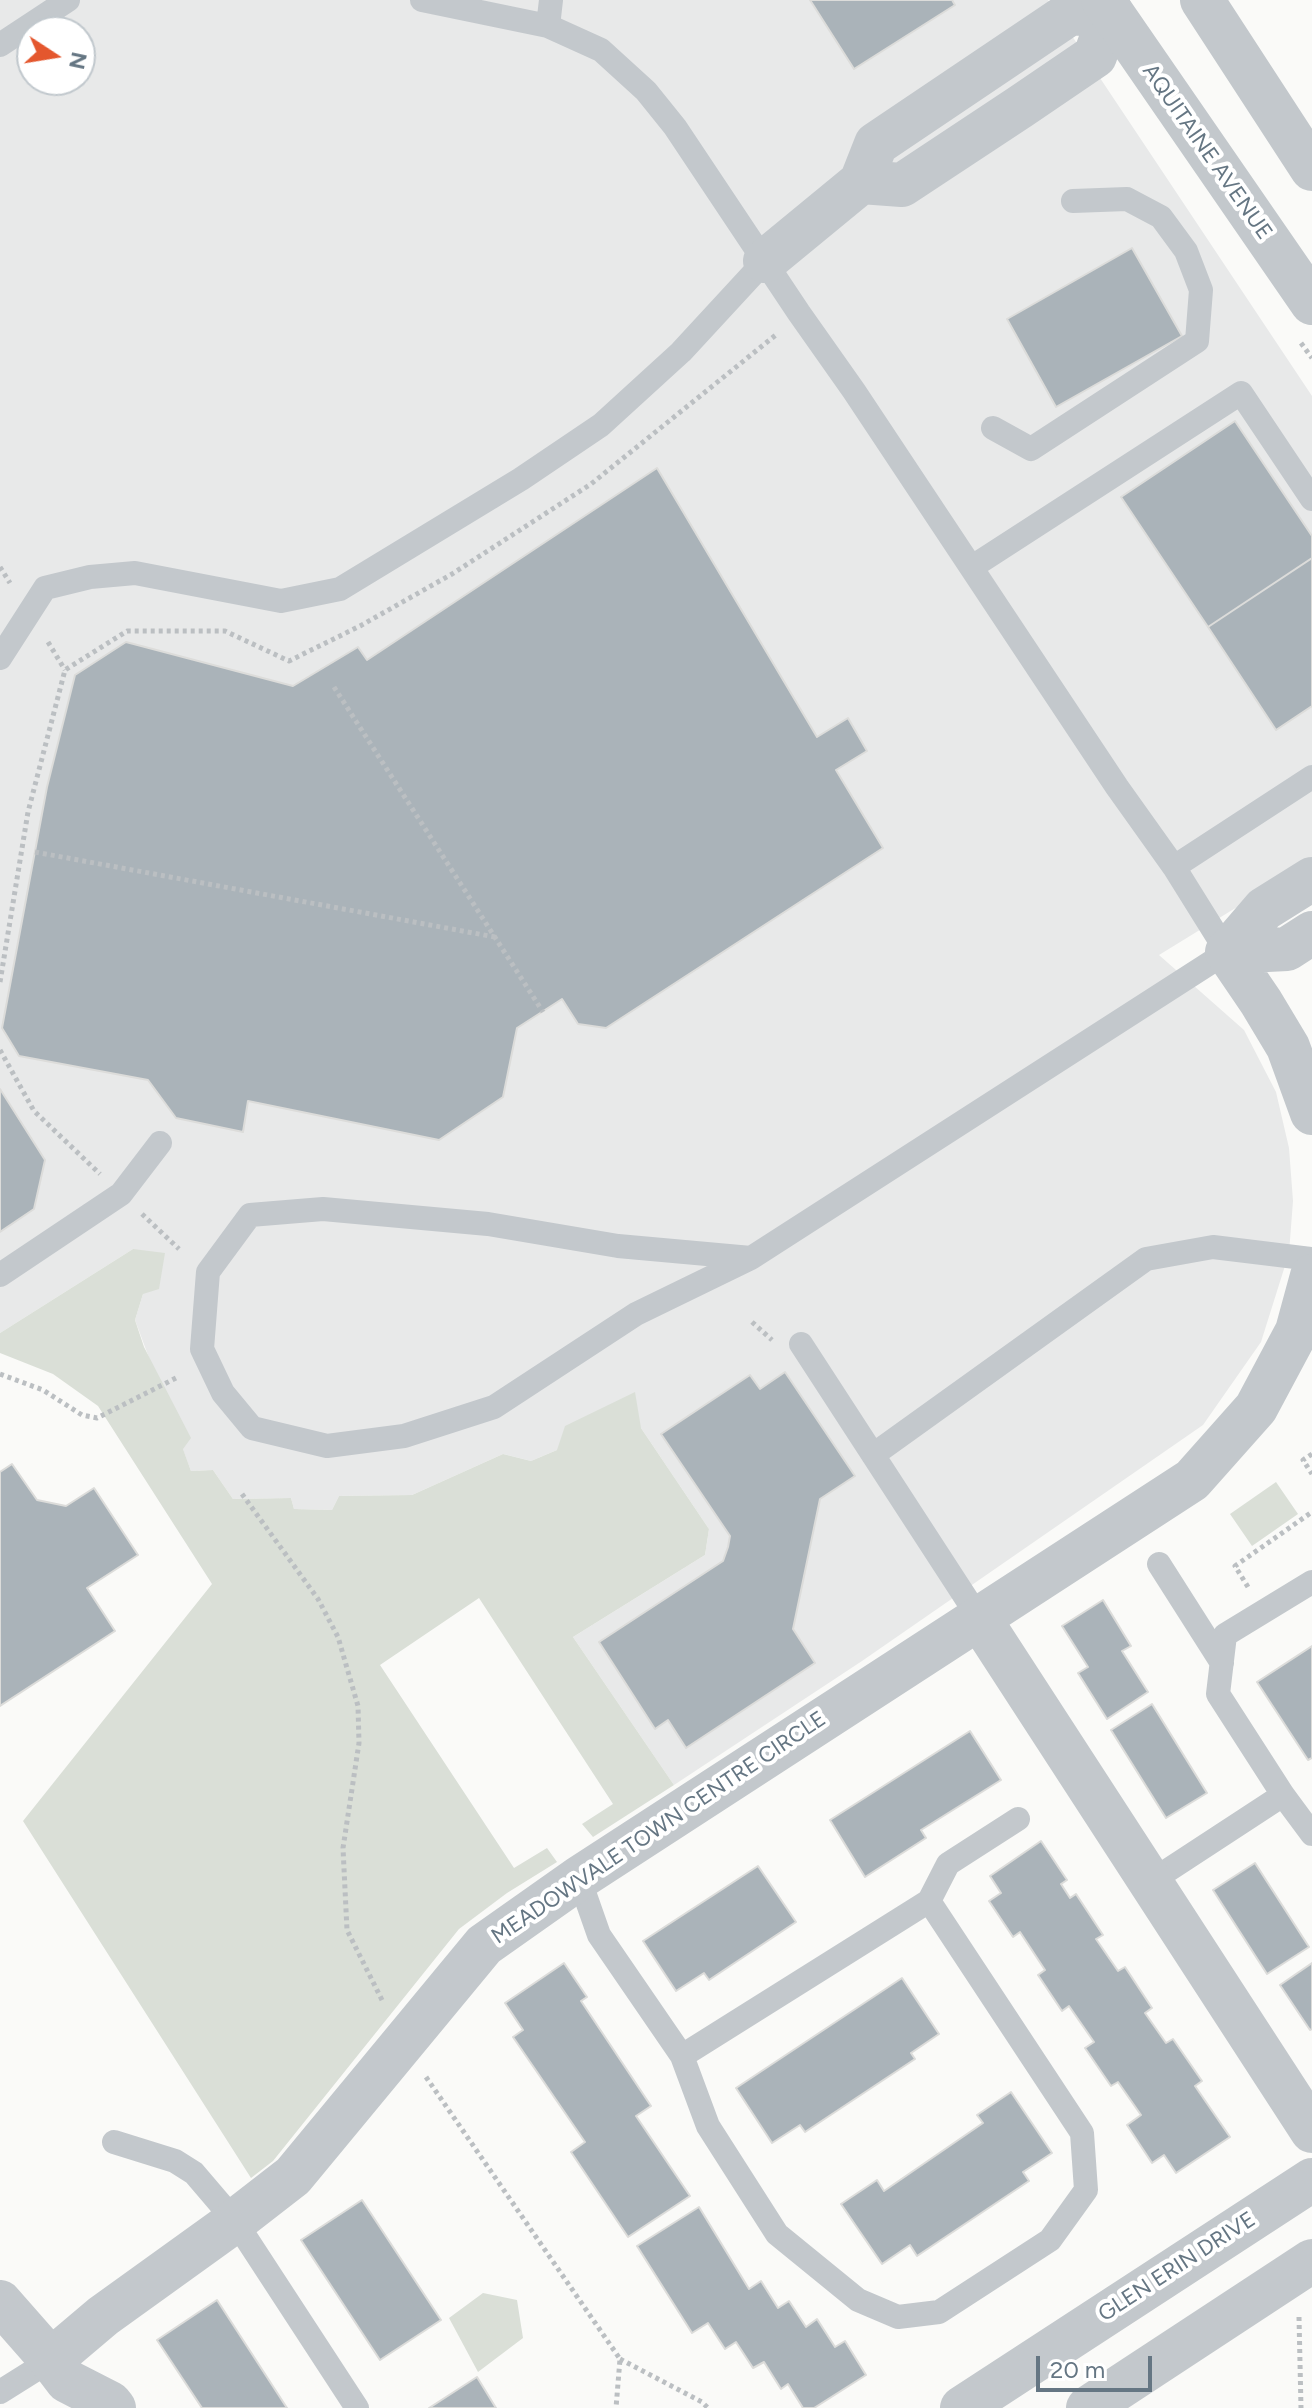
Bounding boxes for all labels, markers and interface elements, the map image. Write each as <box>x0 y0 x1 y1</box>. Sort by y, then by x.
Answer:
north arrow <box>16 16 96 96</box>
text: N <box>63 50 93 72</box>
street label: AQUITAINE AVENUE <box>1136 59 1278 245</box>
street label: MEADOWVALE TOWN CENTRE CIRCLE <box>487 1706 831 1950</box>
street label: GLEN ERIN DRIVE <box>1093 2206 1261 2328</box>
scale bar <box>1040 2340 1156 2390</box>
text: 20 m <box>1050 2355 1105 2384</box>

